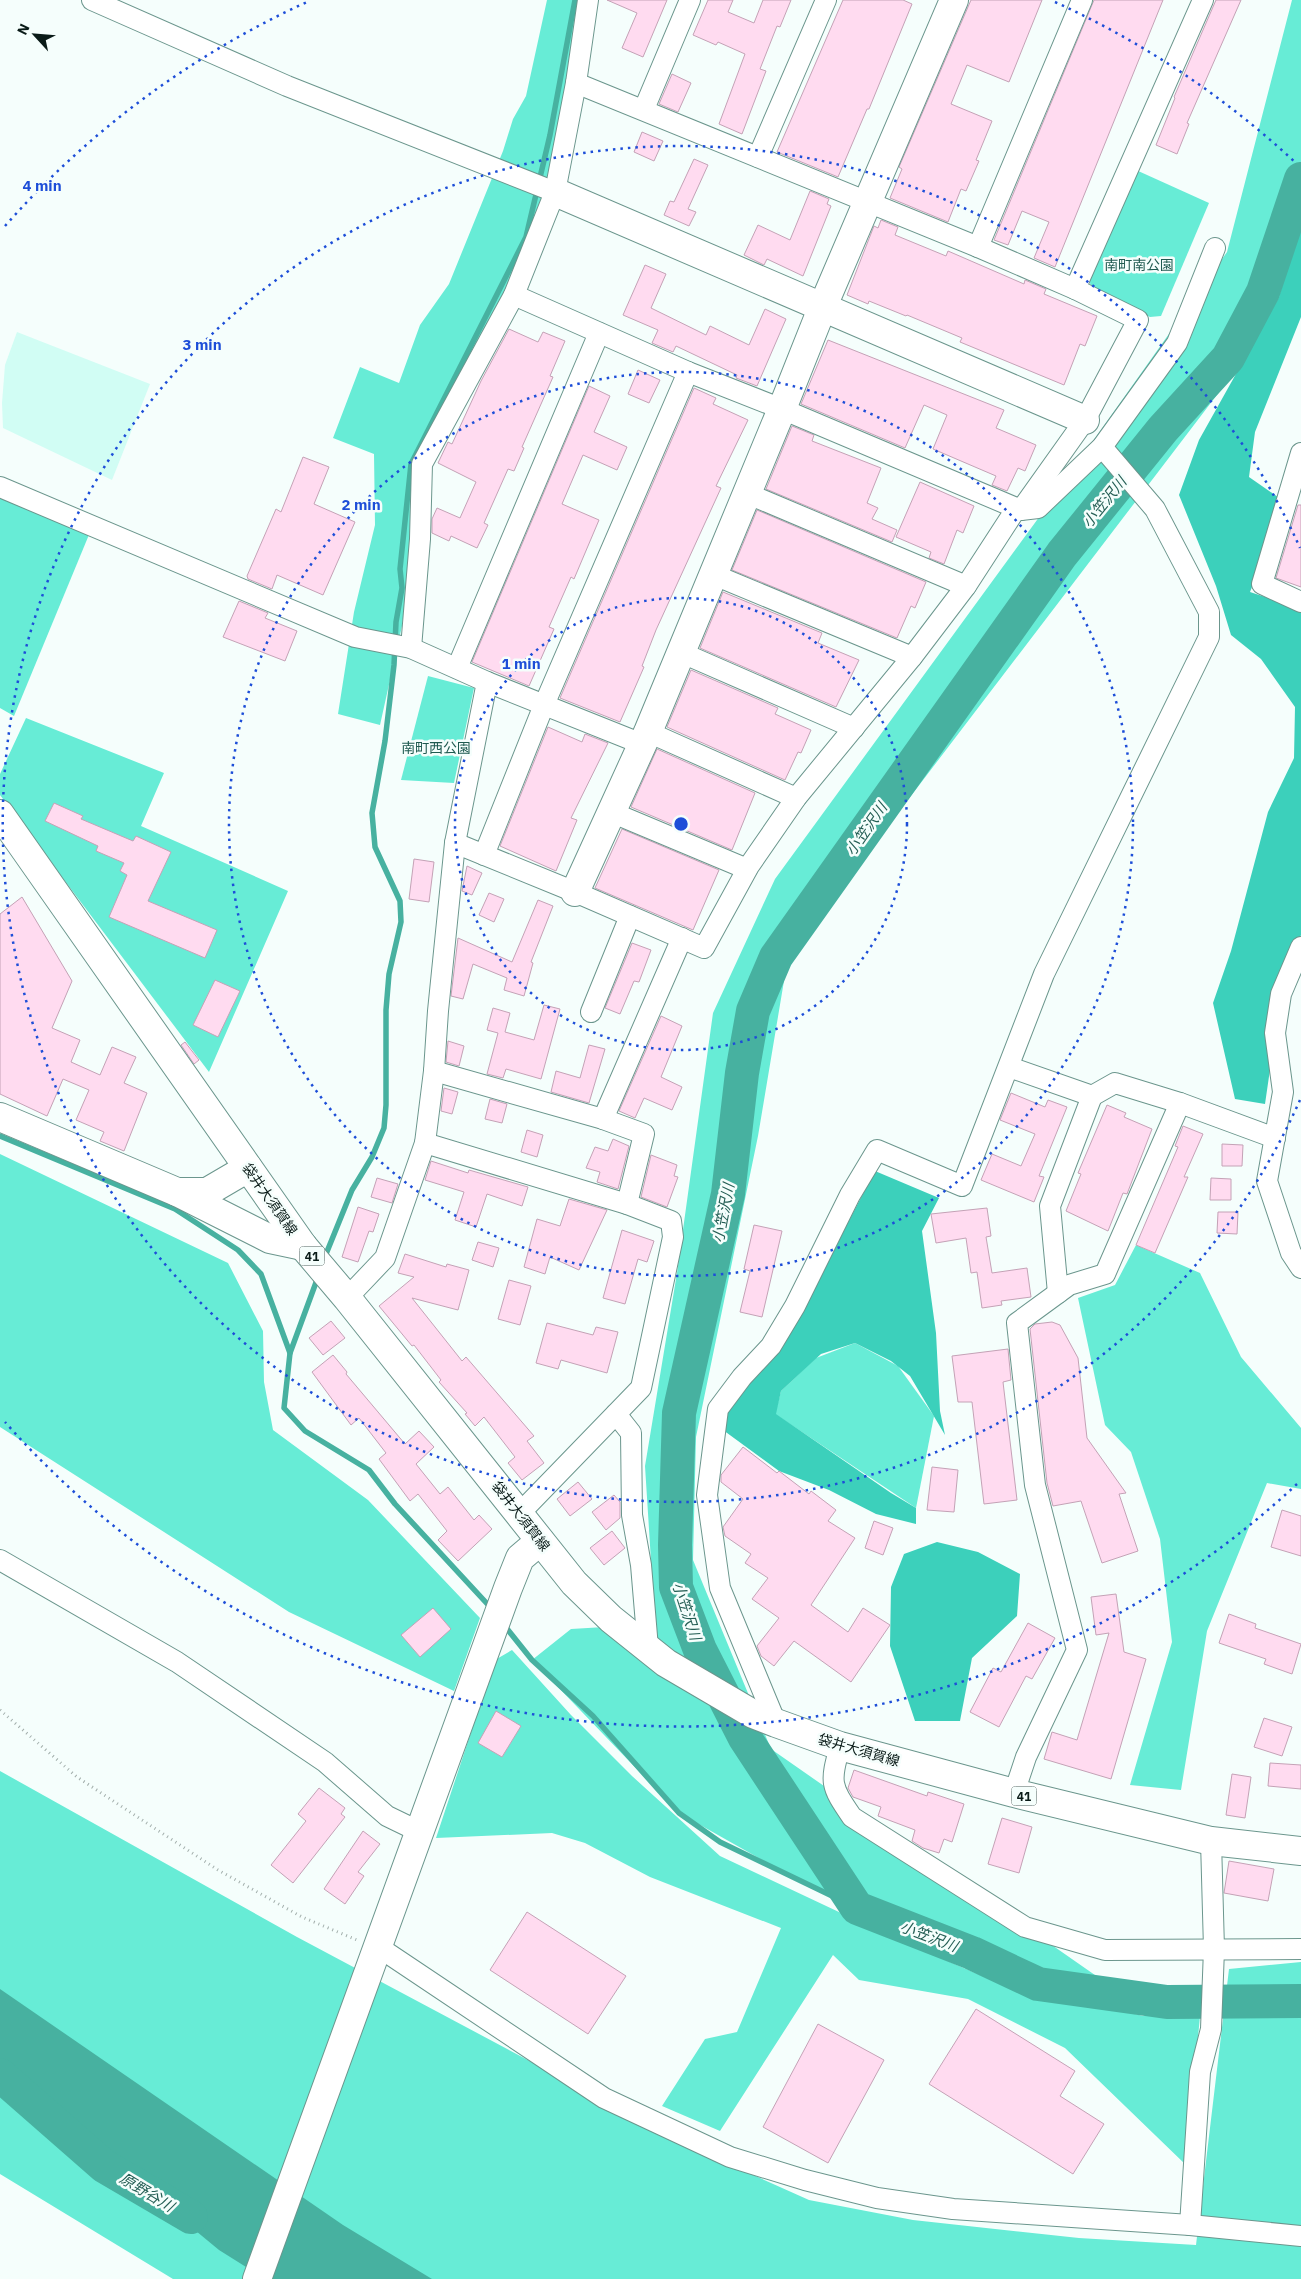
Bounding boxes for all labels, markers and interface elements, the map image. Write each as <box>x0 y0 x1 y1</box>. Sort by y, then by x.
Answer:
north arrow <box>10 10 60 60</box>
text: N <box>13 21 34 38</box>
text: 4 min <box>22 176 62 195</box>
park label: 南町南公園 <box>1104 256 1174 274</box>
text: 3 min <box>182 335 222 354</box>
water label: 小笠沢川 <box>1078 471 1132 531</box>
text: 2 min <box>341 495 381 514</box>
text: 1 min <box>501 654 541 673</box>
park label: 南町西公園 <box>401 739 471 757</box>
water label: 小笠沢川 <box>841 797 892 859</box>
centre of rings <box>672 815 690 833</box>
street label: 袋井大須賀線 <box>239 1159 301 1239</box>
water label: 小笠沢川 <box>708 1180 738 1244</box>
road number: 41 <box>300 1246 324 1266</box>
street label: 袋井大須賀線 <box>488 1477 554 1555</box>
water label: 小笠沢川 <box>669 1580 706 1644</box>
street label: 袋井大須賀線 <box>816 1730 902 1770</box>
road number: 41 <box>1012 1786 1036 1805</box>
water label: 小笠沢川 <box>898 1916 962 1956</box>
water label: 原野谷川 <box>116 2168 179 2217</box>

